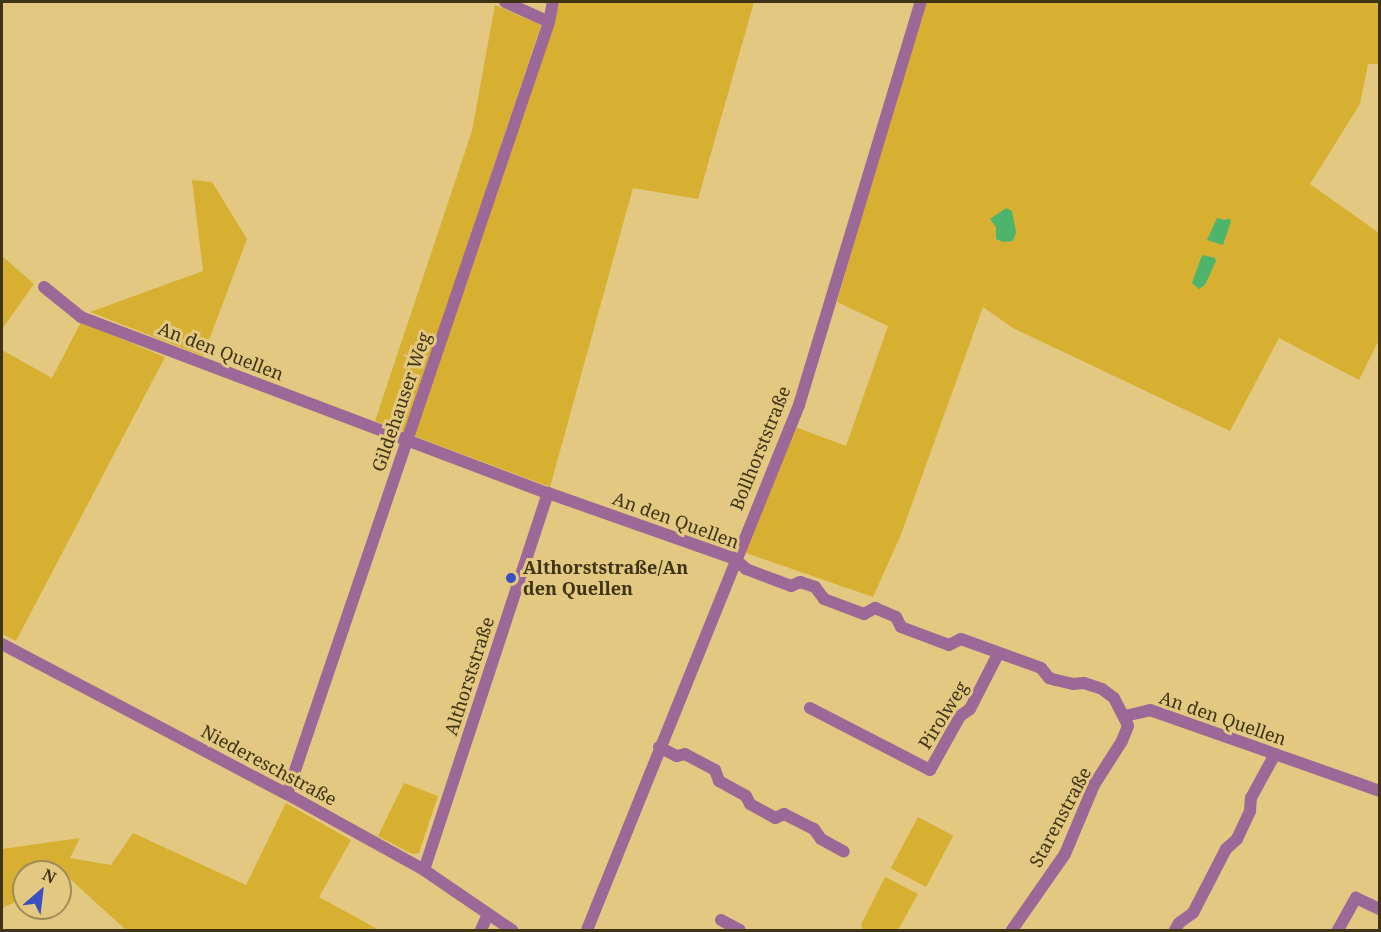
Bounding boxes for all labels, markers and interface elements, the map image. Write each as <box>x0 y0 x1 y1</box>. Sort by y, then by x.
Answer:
street label: An den Quellen <box>155 317 287 385</box>
street label: Gildehauser Weg <box>367 330 435 474</box>
street label: Bollhorststraße <box>725 383 795 513</box>
street label: An den Quellen <box>610 487 742 553</box>
place label: Althorststraße/An den Quellen <box>523 557 688 600</box>
marker: Althorststraße/An den Quellen <box>504 571 518 585</box>
street label: Althorststraße <box>440 614 498 738</box>
street label: Pirolweg <box>914 677 972 753</box>
street label: An den Quellen <box>1157 686 1289 750</box>
street label: Niedereschstraße <box>198 720 340 810</box>
street label: Starenstraße <box>1025 763 1095 871</box>
north arrow <box>12 860 72 920</box>
text: N <box>39 863 60 889</box>

